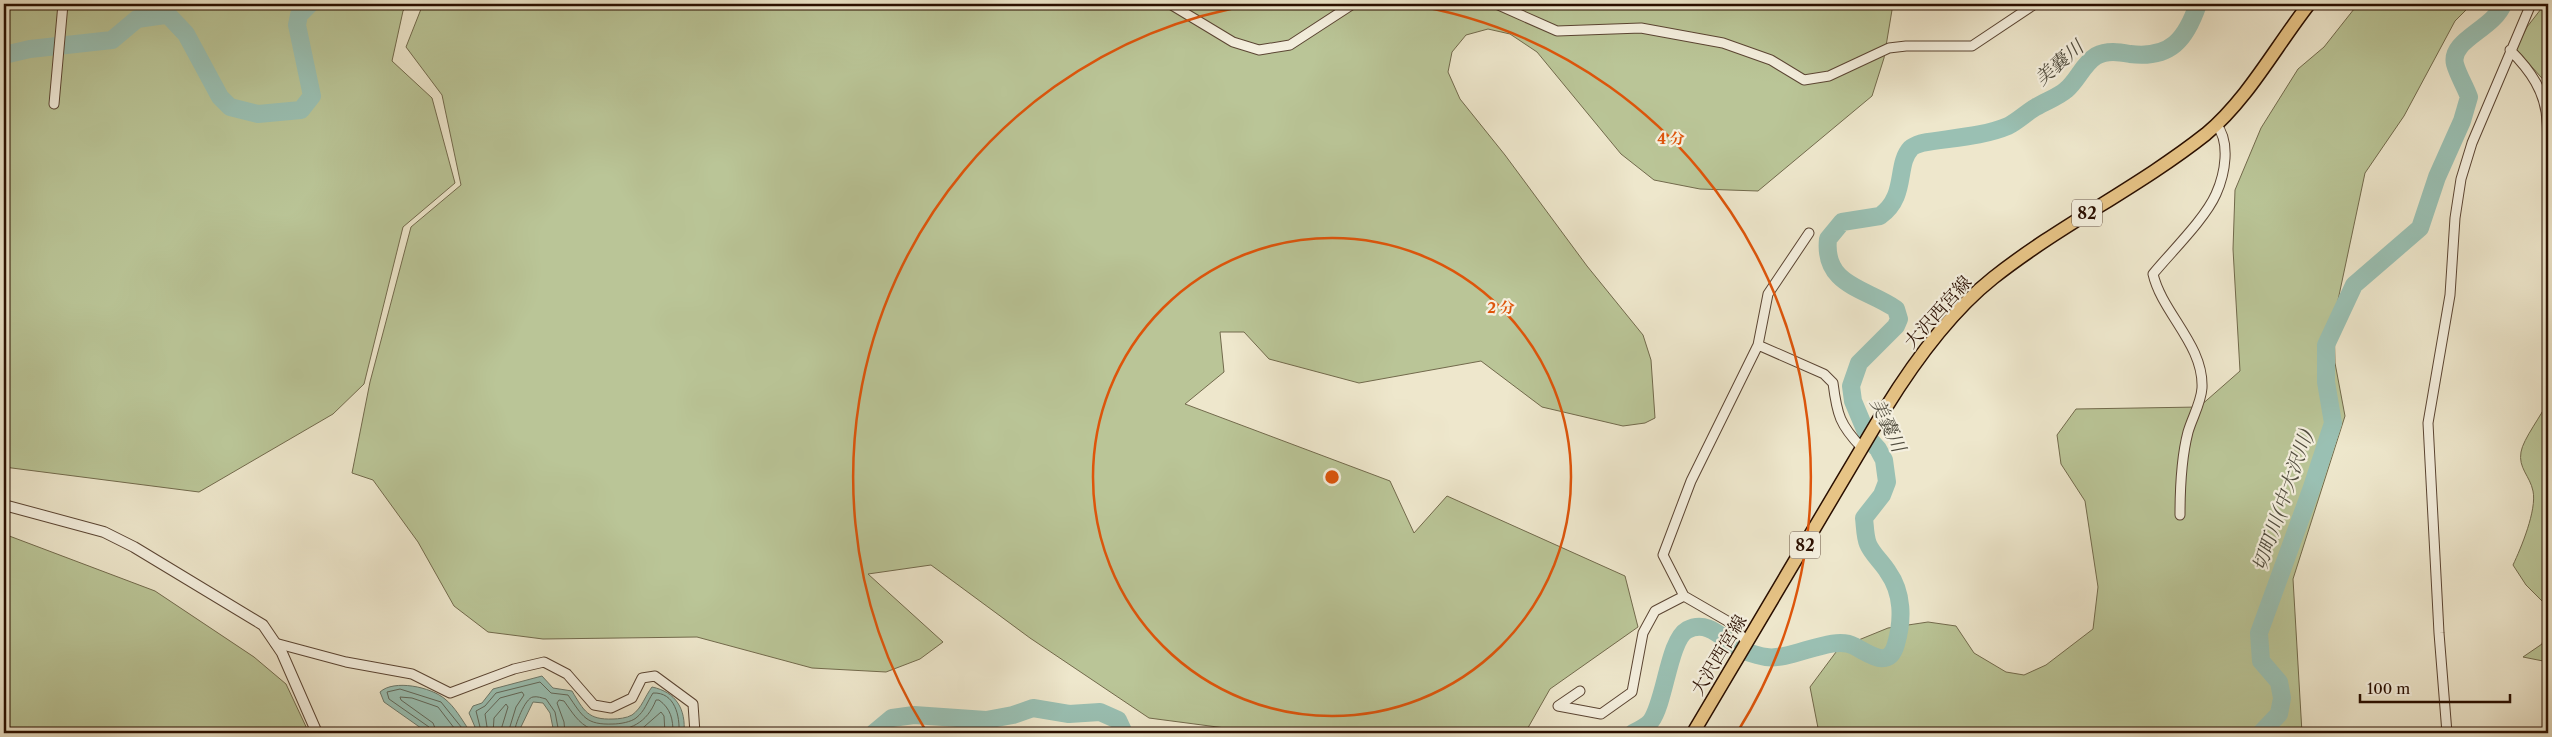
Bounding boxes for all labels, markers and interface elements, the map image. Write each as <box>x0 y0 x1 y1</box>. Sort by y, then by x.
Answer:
water label: 美嚢川 <box>2030 34 2090 90</box>
text: 4 分 <box>1657 129 1685 148</box>
road number: 82 <box>2072 200 2102 227</box>
street label: 大沢西宮線 <box>1900 271 1976 353</box>
text: 2 分 <box>1487 298 1515 317</box>
water label: 美嚢川 <box>1866 394 1911 457</box>
water label: 切町川(中大沢川) <box>2248 426 2318 574</box>
centre of rings <box>1323 468 1341 486</box>
road number: 82 <box>1790 532 1820 558</box>
street label: 大沢西宮線 <box>1686 611 1752 699</box>
scale bar <box>2360 672 2510 704</box>
text: 100 m <box>2367 679 2410 698</box>

